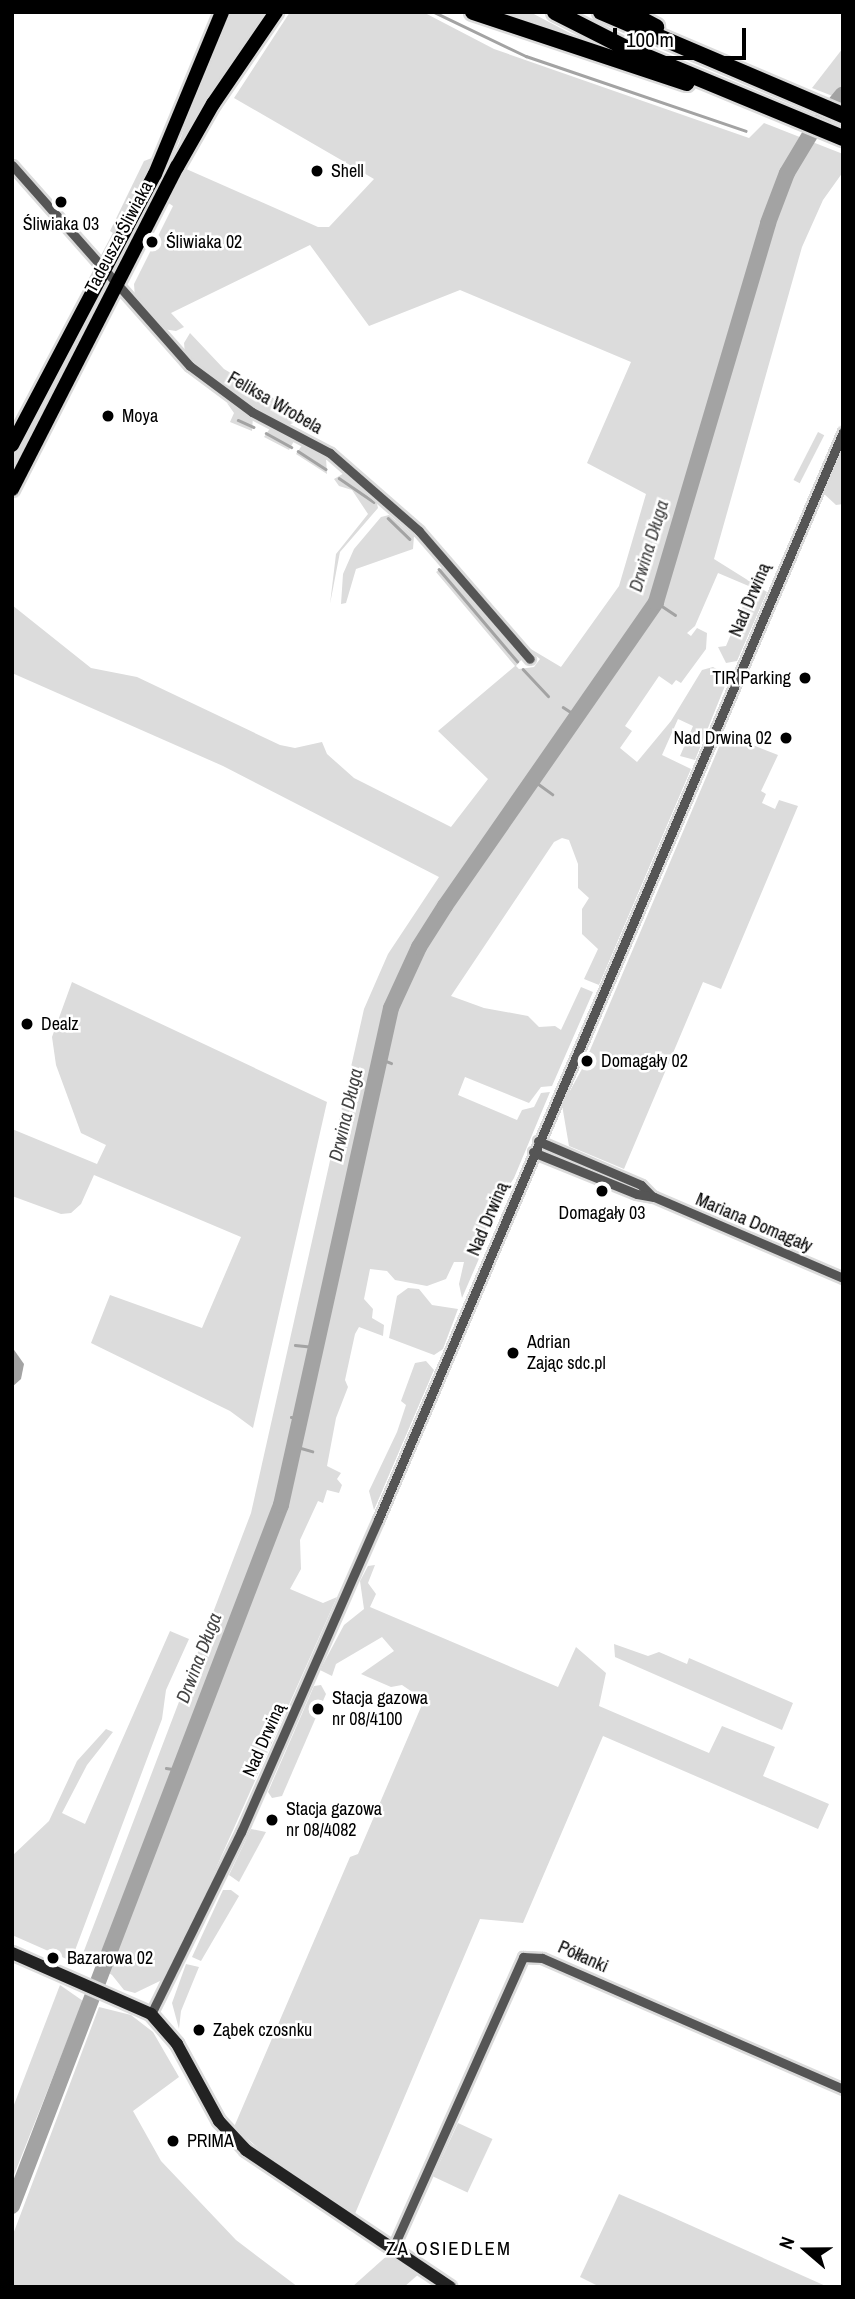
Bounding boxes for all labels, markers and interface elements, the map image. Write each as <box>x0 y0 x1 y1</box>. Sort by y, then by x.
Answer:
scale bar <box>617 14 750 58</box>
text: 100 m <box>626 25 674 54</box>
place label: Shell <box>331 160 364 182</box>
marker: Shell <box>309 163 325 179</box>
street label: Tadeusza Śliwiaka <box>81 177 157 297</box>
marker: Śliwiaka 03 <box>53 194 69 210</box>
place label: Śliwiaka 03 <box>23 213 99 235</box>
place label: Śliwiaka 02 <box>166 231 242 253</box>
marker: Śliwiaka 02 <box>144 234 160 250</box>
street label: Feliksa Wrobela <box>224 367 326 439</box>
place label: Moya <box>122 405 158 427</box>
marker: Moya <box>100 408 116 424</box>
water label: Drwina Długa <box>624 498 674 594</box>
street label: Nad Drwiną <box>725 560 775 640</box>
place label: TIR Parking <box>712 667 791 689</box>
marker: TIR Parking <box>797 670 813 686</box>
place label: Nad Drwiną 02 <box>674 727 772 749</box>
marker: Nad Drwiną 02 <box>778 730 794 746</box>
place label: Dealz <box>41 1013 79 1035</box>
marker: Dealz <box>19 1016 35 1032</box>
place label: Domagały 02 <box>601 1050 688 1072</box>
marker: Domagały 02 <box>579 1053 595 1069</box>
water label: Drwina Długa <box>324 1066 368 1164</box>
street label: Nad Drwiną <box>463 1179 513 1259</box>
marker: Domagały 03 <box>594 1183 610 1199</box>
street label: Mariana Domagały <box>692 1189 816 1257</box>
place label: Domagały 03 <box>559 1202 645 1224</box>
place label: Adrian Zając sdc.pl <box>527 1332 606 1374</box>
marker: Adrian Zając sdc.pl <box>505 1345 521 1361</box>
water label: Drwina Długa <box>171 1610 227 1706</box>
place label: Stacja gazowa nr 08/4100 <box>332 1688 428 1730</box>
street label: Nad Drwiną <box>238 1700 290 1780</box>
marker: Stacja gazowa nr 08/4100 <box>310 1701 326 1717</box>
place label: Stacja gazowa nr 08/4082 <box>286 1799 382 1842</box>
marker: Stacja gazowa nr 08/4082 <box>264 1812 280 1828</box>
street label: Półłanki <box>555 1936 611 1978</box>
place label: Bazarowa 02 <box>67 1947 153 1969</box>
marker: Bazarowa 02 <box>45 1950 61 1966</box>
place label: Ząbek czosnku <box>213 2019 312 2041</box>
marker: Ząbek czosnku <box>191 2022 207 2038</box>
place label: PRIMA <box>187 2130 234 2152</box>
marker: PRIMA <box>165 2133 181 2149</box>
north arrow <box>771 2215 841 2285</box>
text: N <box>772 2233 800 2253</box>
district label: ZA OSIEDLEM <box>387 2238 511 2260</box>

